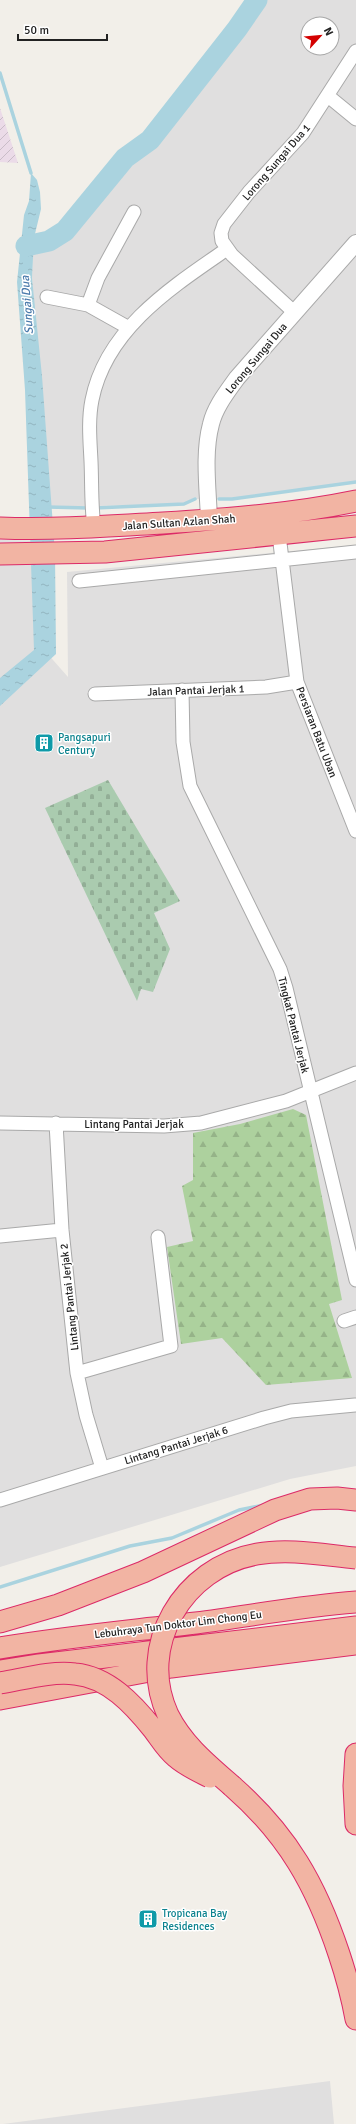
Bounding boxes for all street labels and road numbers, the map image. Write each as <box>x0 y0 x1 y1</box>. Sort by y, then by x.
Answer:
street label: Lorong Sungai Dua 1 <box>240 121 313 203</box>
street label: Lorong Sungai Dua <box>223 320 290 396</box>
street label: Jalan Sultan Azlan Shah <box>122 512 236 533</box>
street label: Jalan Pantai Jerjak 1 <box>147 682 245 699</box>
street label: Persiaran Batu Uban <box>293 685 340 779</box>
street label: Tingkat Pantai Jerjak <box>275 976 312 1075</box>
street label: Lintang Pantai Jerjak <box>84 1118 184 1131</box>
street label: Lintang Pantai Jerjak 2 <box>57 1243 82 1351</box>
street label: Lintang Pantai Jerjak 6 <box>123 1423 230 1467</box>
street label: Lebuhraya Tun Doktor Lim Chong Eu <box>93 1608 263 1641</box>

